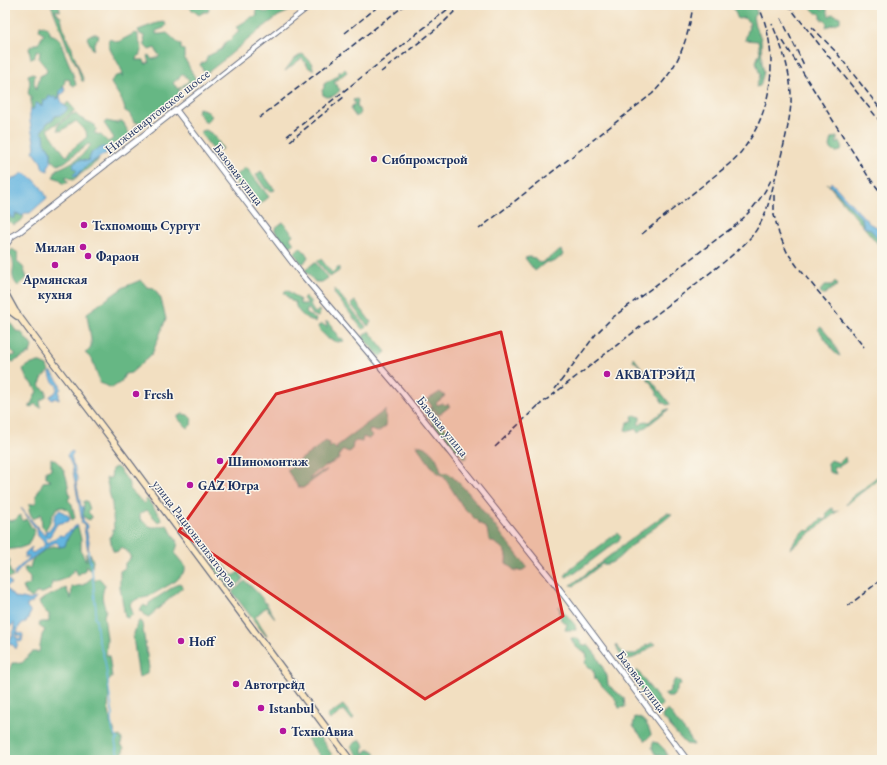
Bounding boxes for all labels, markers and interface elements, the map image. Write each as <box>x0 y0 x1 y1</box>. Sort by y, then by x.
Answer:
street label: Нижневартовское шоссе <box>101 65 213 158</box>
street label: Базовая улица <box>210 140 268 209</box>
place label: Сибпромстрой <box>382 151 468 168</box>
marker: Сибпромстрой <box>369 154 379 164</box>
place label: Техпомощь Сургут <box>92 217 200 234</box>
marker: Техпомощь Сургут <box>79 220 89 230</box>
place label: Милан <box>35 239 75 256</box>
marker: Милан <box>78 242 88 252</box>
place label: Фараон <box>96 248 139 265</box>
marker: Фараон <box>83 251 93 261</box>
marker: Армянская кухня <box>50 260 60 270</box>
place label: Армянская кухня <box>22 271 87 303</box>
place label: АКВАТРЭЙД <box>614 366 696 383</box>
marker: АКВАТРЭЙД <box>602 369 612 379</box>
place label: Fresh <box>144 386 174 403</box>
marker: Fresh <box>131 389 141 399</box>
street label: Базовая улица <box>413 392 473 461</box>
place label: Шиномонтаж <box>228 453 309 470</box>
marker: Шиномонтаж <box>215 456 225 466</box>
street label: улица Рационализаторов <box>149 476 241 591</box>
place label: GAZ Югра <box>198 477 259 494</box>
marker: GAZ Югра <box>185 480 195 490</box>
place label: Hoff <box>189 633 217 650</box>
marker: Hoff <box>176 636 186 646</box>
street label: Базовая улица <box>613 647 671 716</box>
place label: Автотрейд <box>243 676 305 693</box>
marker: Автотрейд <box>231 679 241 689</box>
place label: Istanbul <box>269 700 314 717</box>
marker: Istanbul <box>256 703 266 713</box>
place label: ТехноАвиа <box>291 723 354 740</box>
marker: ТехноАвиа <box>278 726 288 736</box>

